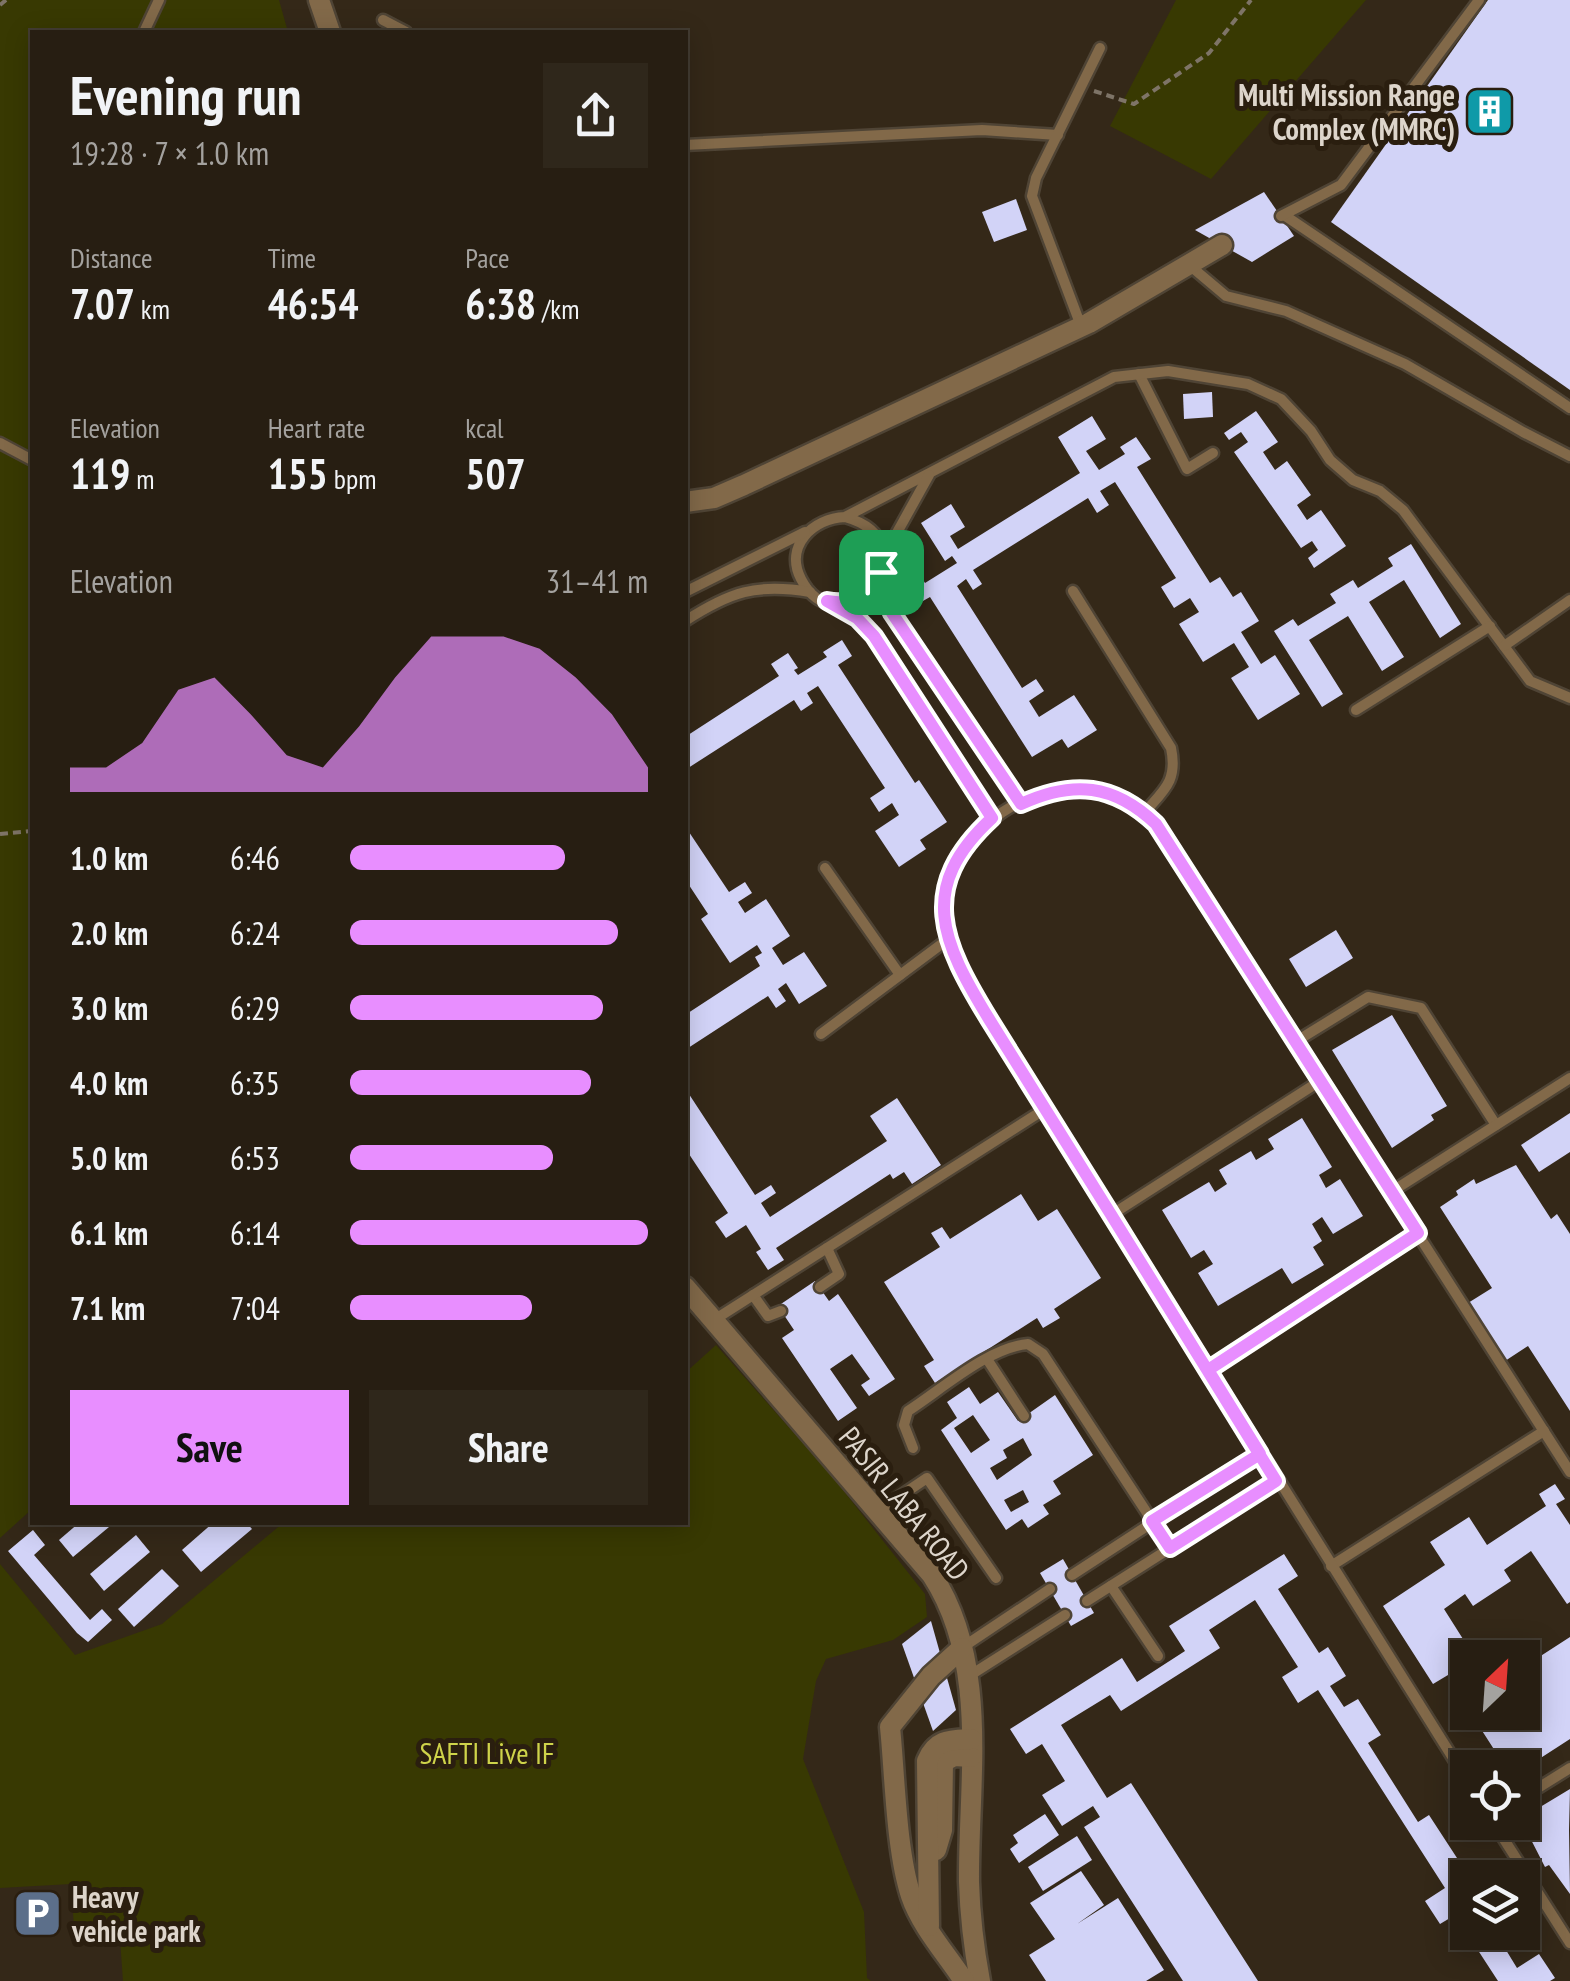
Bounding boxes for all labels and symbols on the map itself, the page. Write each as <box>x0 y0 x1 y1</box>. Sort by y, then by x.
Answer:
place label: Multi Mission Range Complex (MMRC) <box>1238 75 1455 148</box>
building icon: Multi Mission Range Complex (MMRC) <box>1464 85 1516 137</box>
pin <box>839 530 924 615</box>
street label: PASIR LABA ROAD <box>831 1418 979 1588</box>
north arrow <box>1450 1640 1540 1730</box>
park label: SAFTI Live IF <box>420 1733 554 1772</box>
place label: Heavy vehicle park <box>71 1877 201 1950</box>
parking icon: Heavy vehicle park <box>11 1887 63 1939</box>

